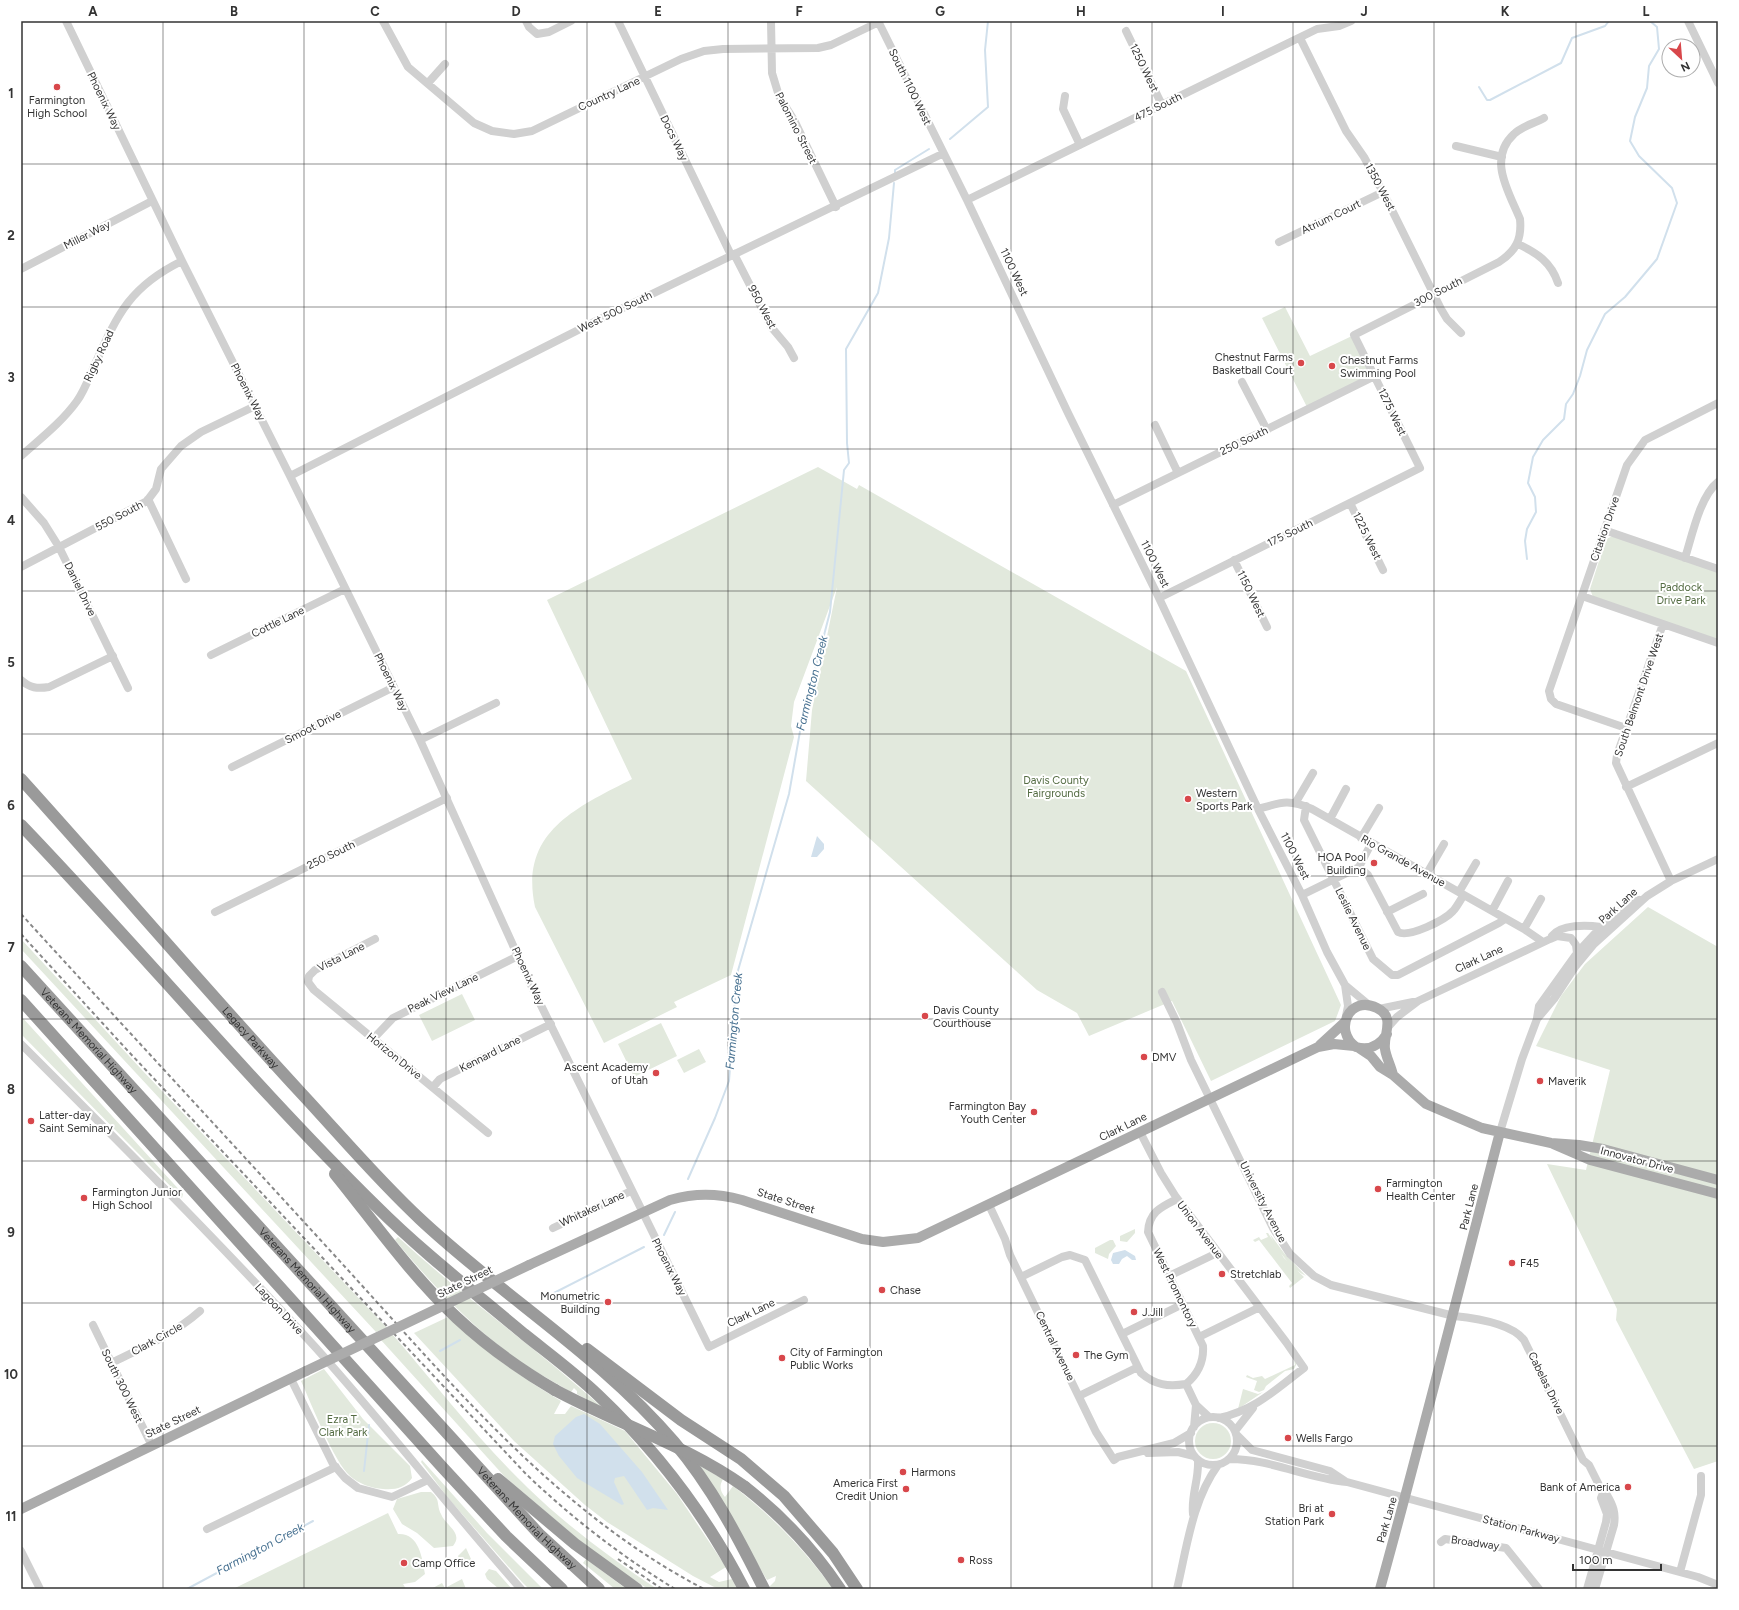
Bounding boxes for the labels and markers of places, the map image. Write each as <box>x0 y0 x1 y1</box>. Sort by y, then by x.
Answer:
marker: Farmington High School <box>52 82 62 92</box>
place label: Farmington High School <box>27 94 87 120</box>
place label: Chestnut Farms Basketball Court <box>1212 351 1293 377</box>
place label: Chestnut Farms Swimming Pool <box>1340 354 1418 380</box>
marker: Chestnut Farms Basketball Court <box>1296 358 1306 368</box>
marker: Chestnut Farms Swimming Pool <box>1327 361 1337 371</box>
place label: Western Sports Park <box>1196 787 1253 813</box>
marker: Western Sports Park <box>1183 794 1193 804</box>
place label: HOA Pool Building <box>1318 851 1366 877</box>
marker: HOA Pool Building <box>1369 858 1379 868</box>
place label: Davis County Courthouse <box>933 1004 999 1030</box>
marker: Davis County Courthouse <box>920 1011 930 1021</box>
place label: DMV <box>1152 1051 1177 1064</box>
marker: DMV <box>1139 1052 1149 1062</box>
place label: Ascent Academy of Utah <box>564 1061 648 1087</box>
marker: Ascent Academy of Utah <box>651 1068 661 1078</box>
place label: Maverik <box>1548 1075 1587 1088</box>
marker: Maverik <box>1535 1076 1545 1086</box>
place label: Farmington Bay Youth Center <box>949 1100 1026 1126</box>
marker: Farmington Bay Youth Center <box>1029 1107 1039 1117</box>
place label: Latter-day Saint Seminary <box>39 1109 113 1135</box>
marker: Latter-day Saint Seminary <box>26 1116 36 1126</box>
place label: Farmington Health Center <box>1386 1177 1456 1203</box>
marker: Farmington Health Center <box>1373 1184 1383 1194</box>
place label: Farmington Junior High School <box>92 1186 182 1212</box>
marker: Farmington Junior High School <box>79 1193 89 1203</box>
place label: F45 <box>1520 1257 1539 1270</box>
marker: F45 <box>1507 1258 1517 1268</box>
place label: Stretchlab <box>1230 1268 1281 1281</box>
marker: Stretchlab <box>1217 1269 1227 1279</box>
place label: Chase <box>890 1284 921 1297</box>
marker: Chase <box>877 1285 887 1295</box>
place label: Monumetric Building <box>540 1290 600 1316</box>
marker: Monumetric Building <box>603 1297 613 1307</box>
place label: J.Jill <box>1142 1306 1163 1319</box>
marker: J.Jill <box>1129 1307 1139 1317</box>
place label: City of Farmington Public Works <box>790 1346 883 1372</box>
place label: The Gym <box>1084 1349 1128 1362</box>
marker: The Gym <box>1071 1350 1081 1360</box>
marker: City of Farmington Public Works <box>777 1353 787 1363</box>
place label: Wells Fargo <box>1296 1432 1353 1445</box>
marker: Wells Fargo <box>1283 1433 1293 1443</box>
place label: Harmons <box>911 1466 956 1479</box>
marker: Harmons <box>898 1467 908 1477</box>
place label: America First Credit Union <box>833 1477 898 1503</box>
place label: Bank of America <box>1540 1481 1620 1494</box>
marker: Bank of America <box>1623 1482 1633 1492</box>
marker: America First Credit Union <box>901 1484 911 1494</box>
place label: Bri at Station Park <box>1265 1502 1325 1528</box>
marker: Bri at Station Park <box>1327 1509 1337 1519</box>
place label: Ross <box>969 1554 993 1567</box>
marker: Ross <box>956 1555 966 1565</box>
place label: Camp Office <box>412 1557 475 1570</box>
marker: Camp Office <box>399 1558 409 1568</box>

